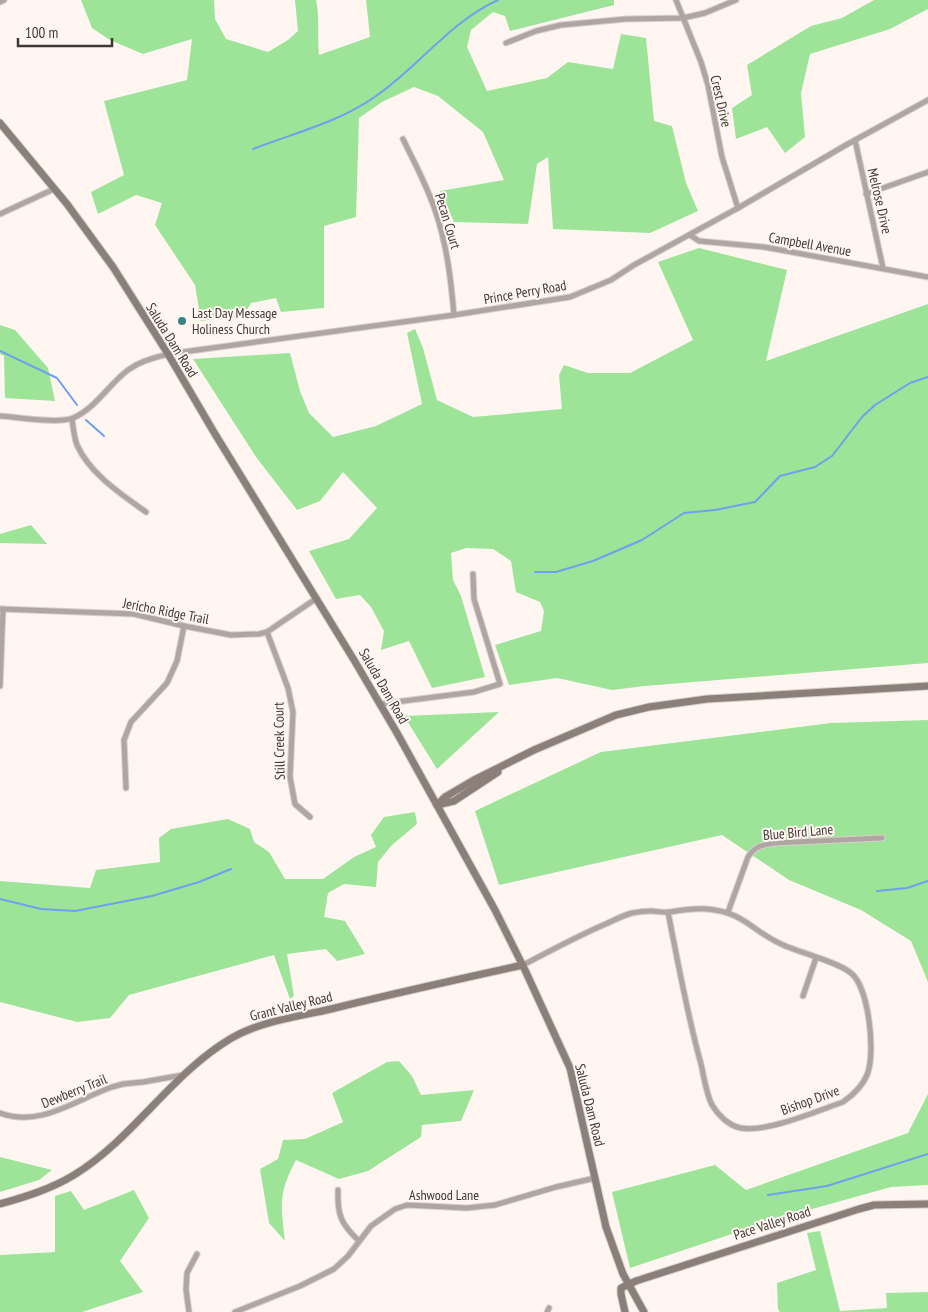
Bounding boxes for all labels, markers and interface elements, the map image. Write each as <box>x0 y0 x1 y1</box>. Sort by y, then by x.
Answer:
scale bar <box>18 15 111 47</box>
text: 100 m <box>25 23 58 42</box>
street label: Crest Drive <box>706 73 736 129</box>
street label: Melrose Drive <box>864 166 896 236</box>
street label: Pecan Court <box>431 191 465 251</box>
street label: Campbell Avenue <box>767 228 853 260</box>
street label: Prince Perry Road <box>482 276 568 308</box>
street label: Saluda Dam Road <box>142 299 202 381</box>
place label: Last Day Message Holiness Church <box>192 304 277 338</box>
marker: Last Day Message Holiness Church <box>176 315 188 327</box>
street label: Jericho Ridge Trail <box>120 594 211 628</box>
street label: Saluda Dam Road <box>355 645 413 727</box>
street label: Still Creek Court <box>269 702 289 780</box>
street label: Blue Bird Lane <box>762 820 834 844</box>
street label: Grant Valley Road <box>248 987 334 1025</box>
street label: Saluda Dam Road <box>571 1062 609 1148</box>
street label: Dewberry Trail <box>39 1069 110 1112</box>
street label: Bishop Drive <box>778 1081 842 1119</box>
street label: Ashwood Lane <box>409 1186 479 1204</box>
street label: Pace Valley Road <box>731 1202 813 1244</box>

